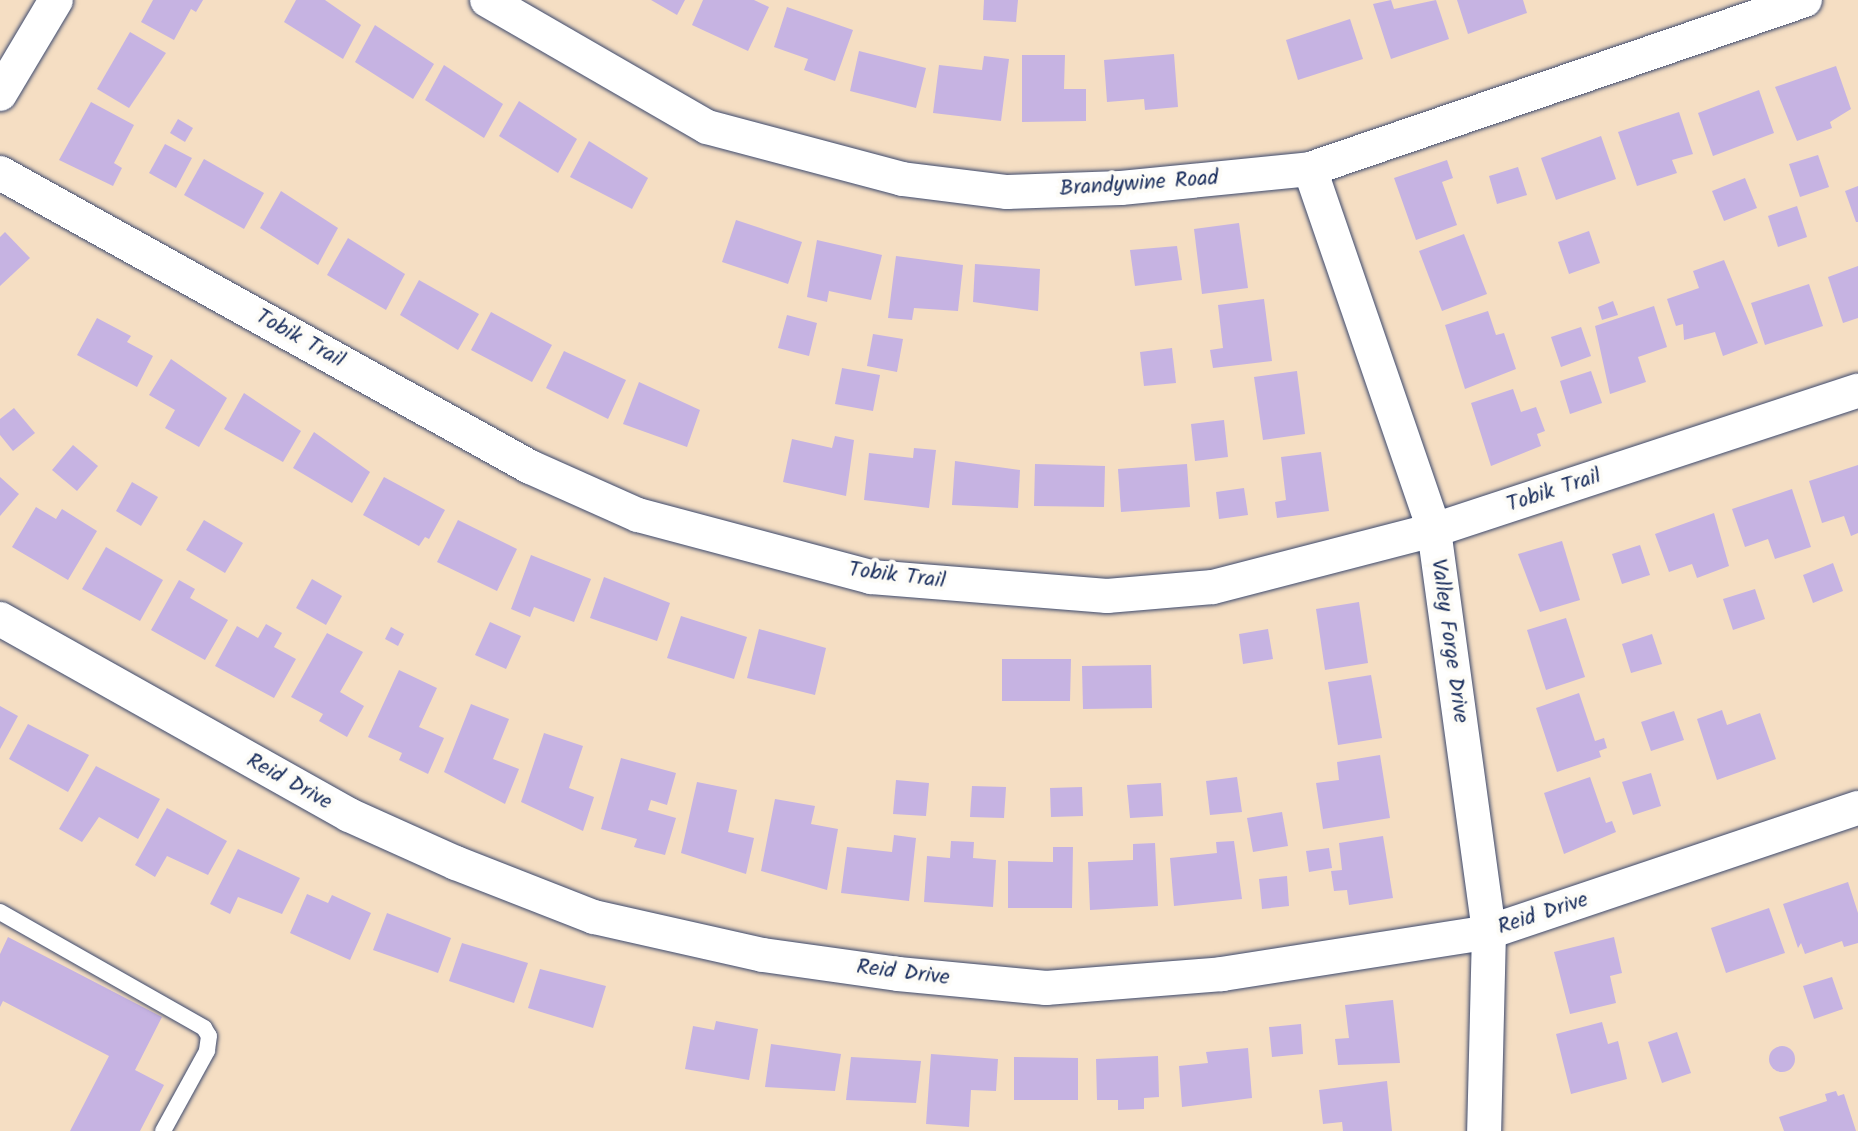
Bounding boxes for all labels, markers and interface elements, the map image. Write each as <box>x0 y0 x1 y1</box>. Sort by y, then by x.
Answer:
street label: Brandywine Road <box>1059 165 1219 203</box>
street label: Tobik Trail <box>251 304 349 374</box>
street label: Tobik Trail <box>1503 463 1605 519</box>
street label: Tobik Trail <box>847 557 947 595</box>
street label: Valley Forge Drive <box>1424 557 1474 725</box>
street label: Reid Drive <box>242 748 336 816</box>
street label: Reid Drive <box>1494 887 1592 941</box>
street label: Reid Drive <box>855 954 951 992</box>

